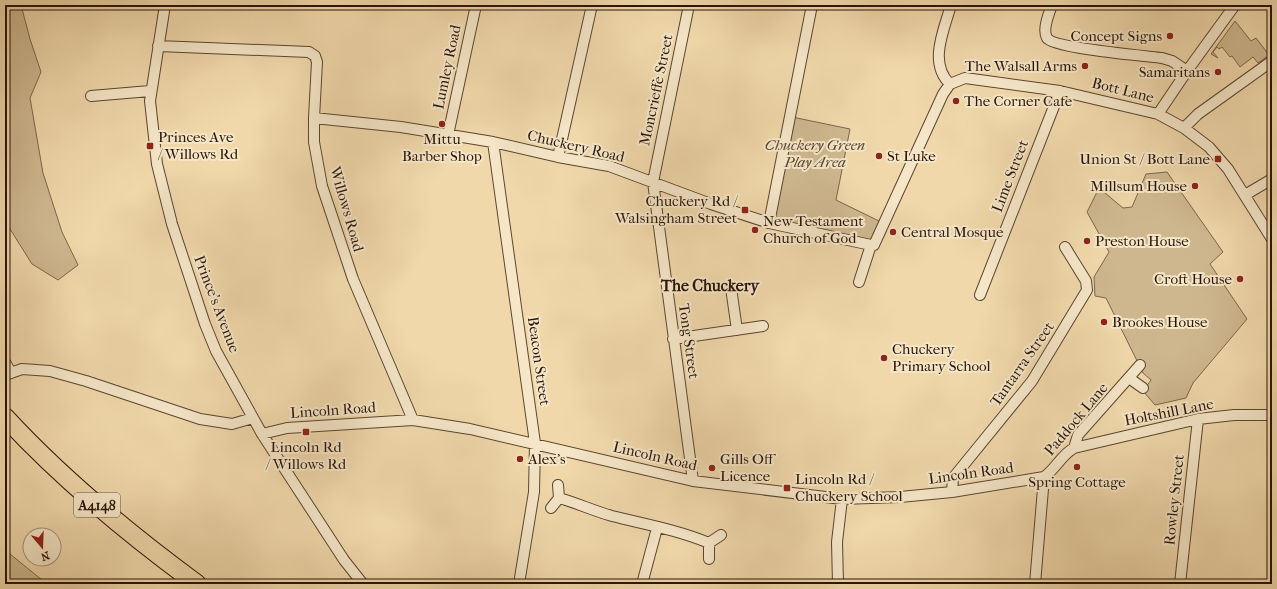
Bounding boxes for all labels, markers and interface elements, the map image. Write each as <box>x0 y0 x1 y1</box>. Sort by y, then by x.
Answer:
street label: Lumley Road <box>429 22 465 111</box>
place label: Concept Signs <box>1071 27 1162 45</box>
marker: Concept Signs <box>1165 31 1175 41</box>
street label: Moncrieffe Street <box>635 32 677 147</box>
place label: The Walsall Arms <box>965 57 1077 75</box>
marker: The Walsall Arms <box>1080 61 1090 71</box>
place label: Samaritans <box>1139 63 1210 81</box>
marker: Samaritans <box>1213 67 1223 77</box>
street label: Bott Lane <box>1090 74 1156 107</box>
place label: The Corner Cafe <box>964 92 1073 110</box>
marker: The Corner Cafe <box>951 96 961 106</box>
marker: Mittu Barber Shop <box>437 119 447 129</box>
street label: Chuckery Road <box>526 126 627 166</box>
place label: Princes Ave / Willows Rd <box>157 128 239 163</box>
place label: Mittu Barber Shop <box>402 130 482 165</box>
park label: Chuckery Green Play Area <box>765 136 865 171</box>
street label: Lime Street <box>988 137 1032 215</box>
marker: Princes Ave / Willows Rd <box>145 141 155 151</box>
place label: St Luke <box>887 147 936 165</box>
place label: Union St / Bott Lane <box>1079 150 1211 168</box>
marker: St Luke <box>874 151 884 161</box>
marker: Union St / Bott Lane <box>1213 154 1223 164</box>
street label: Willows Road <box>326 163 368 255</box>
place label: Millsum House <box>1090 177 1188 195</box>
marker: Millsum House <box>1190 181 1200 191</box>
place label: Chuckery Rd / Walsingham Street <box>614 192 738 227</box>
marker: Chuckery Rd / Walsingham Street <box>740 205 750 215</box>
place label: New Testament Church of God <box>763 212 864 247</box>
place label: Central Mosque <box>901 223 1004 241</box>
marker: New Testament Church of God <box>750 225 760 235</box>
marker: Central Mosque <box>888 227 898 237</box>
place label: Preston House <box>1095 232 1189 250</box>
marker: Preston House <box>1082 236 1092 246</box>
street label: Prince's Avenue <box>190 253 244 356</box>
place label: Croft House <box>1154 270 1233 288</box>
marker: Croft House <box>1235 274 1245 284</box>
district label: The Chuckery <box>660 276 761 296</box>
street label: Tong Street <box>675 302 703 380</box>
place label: Brookes House <box>1112 313 1208 331</box>
street label: Beacon Street <box>524 315 554 407</box>
marker: Brookes House <box>1099 317 1109 327</box>
street label: Tantarra Street <box>986 318 1058 410</box>
place label: Chuckery Primary School <box>892 340 991 375</box>
marker: Chuckery Primary School <box>879 353 889 363</box>
street label: Paddock Lane <box>1040 379 1112 459</box>
street label: Holtshill Lane <box>1123 394 1216 429</box>
street label: Lincoln Road <box>290 398 377 422</box>
marker: Lincoln Rd / Willows Rd <box>301 427 311 437</box>
place label: Lincoln Rd / Willows Rd <box>265 438 347 473</box>
street label: Lincoln Road <box>611 438 700 475</box>
place label: Alex's <box>527 450 566 468</box>
place label: Gills Off Licence <box>720 450 776 485</box>
street label: Rowley Street <box>1160 453 1188 546</box>
marker: Alex's <box>515 454 525 464</box>
street label: Lincoln Road <box>927 458 1015 488</box>
marker: Spring Cottage <box>1072 462 1082 472</box>
marker: Gills Off Licence <box>707 463 717 473</box>
place label: Lincoln Rd / Chuckery School <box>795 470 903 505</box>
place label: Spring Cottage <box>1028 473 1126 491</box>
marker: Lincoln Rd / Chuckery School <box>782 483 792 493</box>
road number: A4148 <box>74 493 120 517</box>
north arrow <box>22 527 62 567</box>
text: N <box>38 548 51 564</box>

